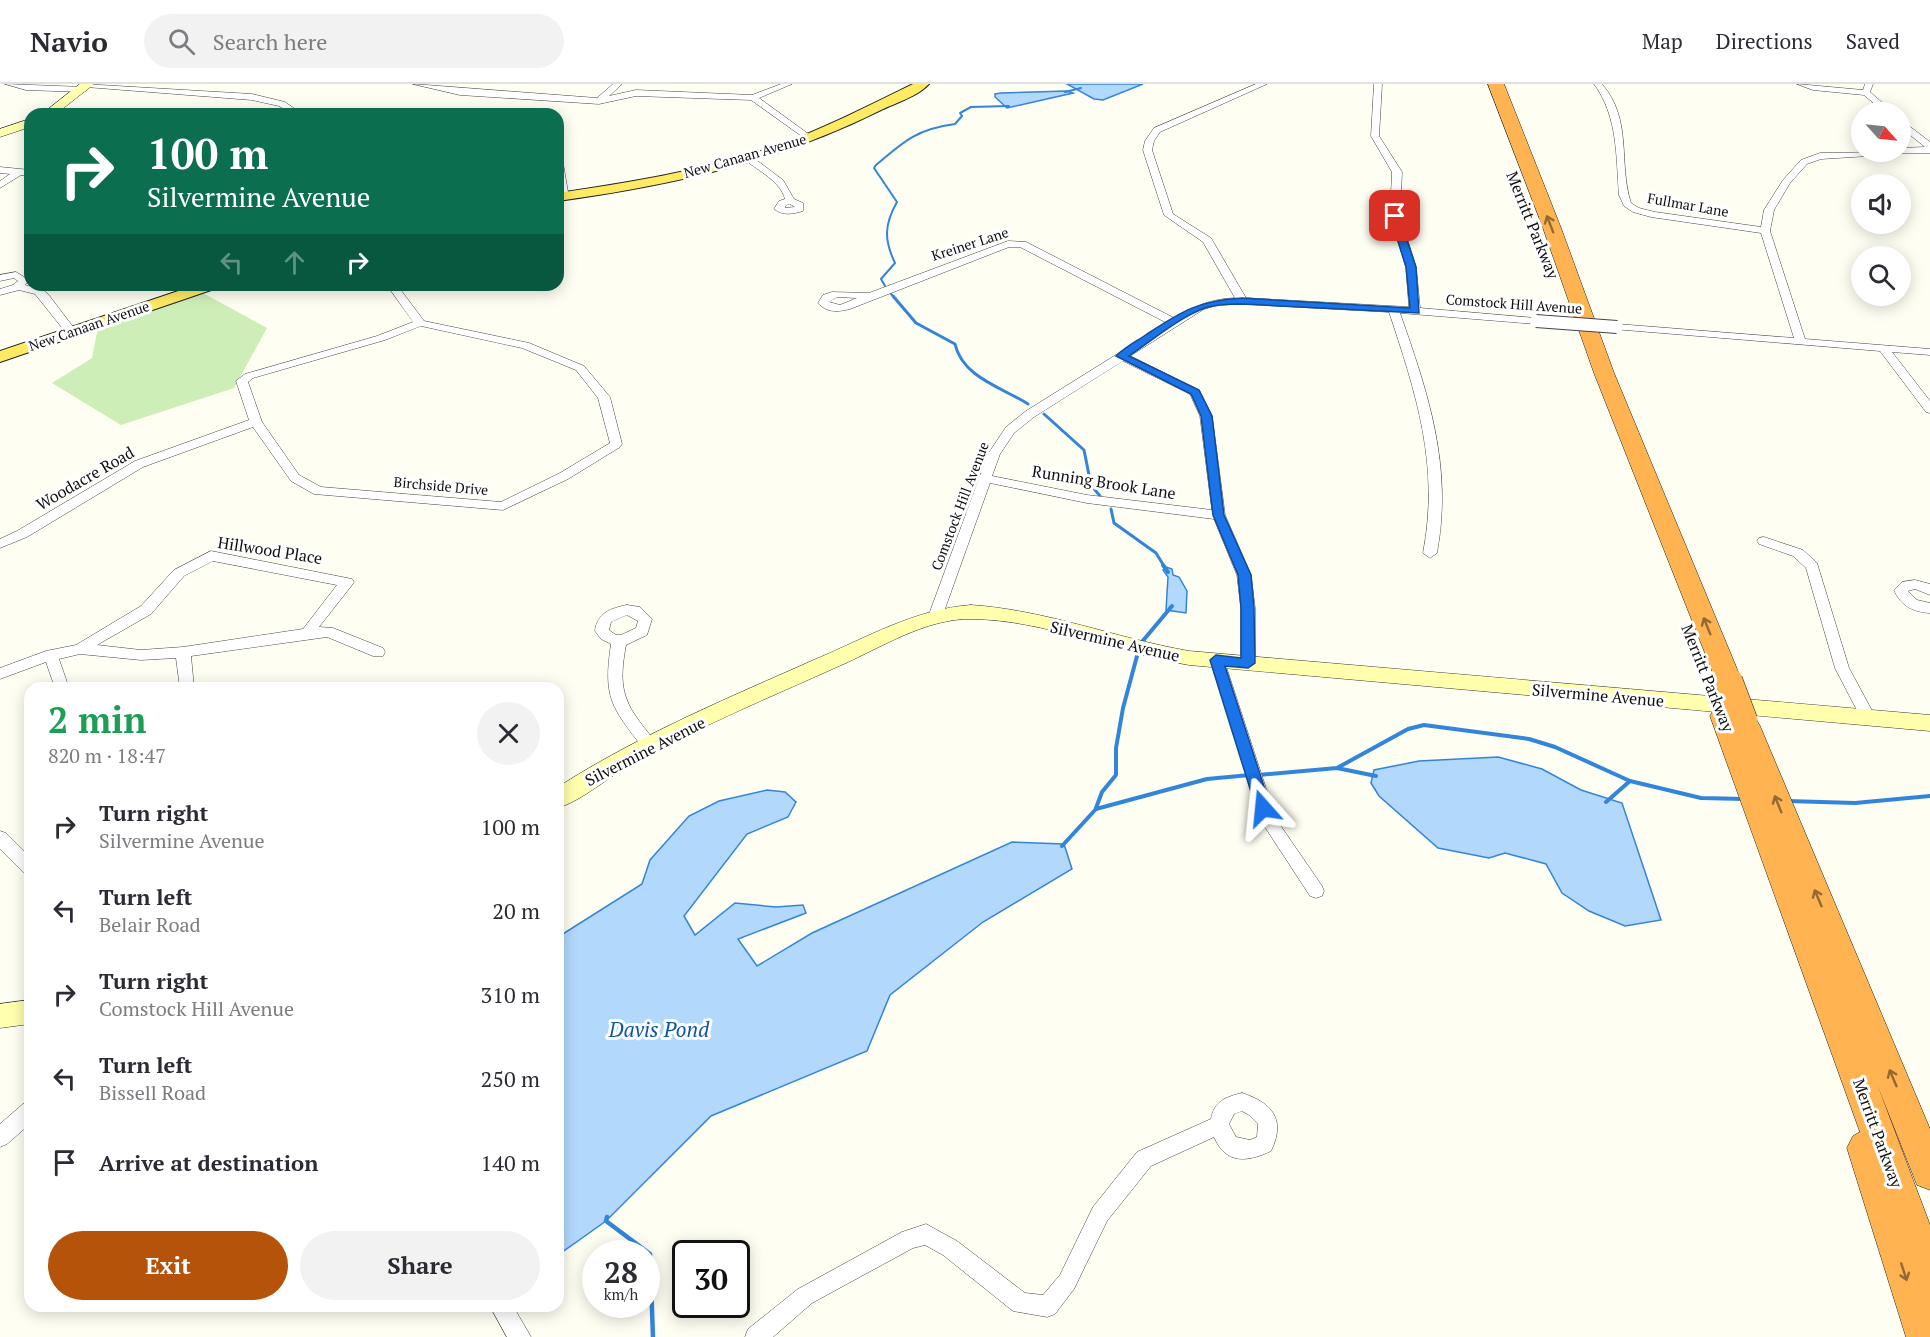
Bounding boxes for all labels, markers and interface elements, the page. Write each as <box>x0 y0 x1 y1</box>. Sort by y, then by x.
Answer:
search box <box>144 14 564 68</box>
text: Navio <box>30 23 108 60</box>
icon: search <box>165 25 198 58</box>
text: Search here <box>213 27 327 56</box>
text: Map <box>1642 27 1683 55</box>
text: Directions <box>1716 27 1813 55</box>
text: Saved <box>1846 27 1900 55</box>
north arrow <box>1851 102 1911 162</box>
map controls <box>1851 102 1911 306</box>
text: 100 m <box>147 125 268 181</box>
street label: New Canaan Avenue <box>681 129 808 182</box>
icon: right <box>48 132 126 210</box>
street label: Merritt Parkway <box>1501 168 1565 283</box>
button: sound <box>1851 174 1911 234</box>
text: Silvermine Avenue <box>147 179 370 215</box>
street label: Fullmar Lane <box>1646 188 1730 221</box>
pin <box>1369 190 1420 241</box>
icon: arrive <box>1378 199 1411 232</box>
one-way arrow <box>1544 216 1555 234</box>
street label: Kreiner Lane <box>929 222 1011 265</box>
icon: left <box>215 246 248 279</box>
icon: ahead <box>278 246 311 279</box>
icon: right <box>341 246 374 279</box>
button: search <box>1851 246 1911 306</box>
street label: Comstock Hill Avenue <box>1445 289 1583 318</box>
street label: New Canaan Avenue <box>26 296 152 355</box>
street label: Comstock Hill Avenue <box>926 439 993 573</box>
street label: Woodacre Road <box>32 441 138 515</box>
street label: Running Brook Lane <box>1031 460 1177 504</box>
street label: Birchside Drive <box>393 472 489 499</box>
street label: Hillwood Place <box>216 531 324 569</box>
street label: Silvermine Avenue <box>1048 615 1182 667</box>
one-way arrow <box>1701 618 1712 636</box>
street label: Merritt Parkway <box>1676 621 1740 736</box>
street label: Silvermine Avenue <box>1531 678 1665 712</box>
text: 2 min <box>48 696 146 743</box>
button: close <box>477 702 540 765</box>
street label: Silvermine Avenue <box>581 711 709 791</box>
text: 820 m · 18:47 <box>48 742 166 769</box>
position arrow <box>1231 776 1295 840</box>
one-way arrow <box>1772 795 1783 814</box>
text: Turn right <box>99 798 208 827</box>
icon: right <box>48 810 81 843</box>
text: 100 m <box>480 812 540 841</box>
text: Silvermine Avenue <box>99 827 264 854</box>
text: Turn left <box>99 882 192 911</box>
one-way arrow <box>1812 890 1823 908</box>
icon: left <box>48 894 81 927</box>
text: 20 m <box>492 896 540 925</box>
text: Belair Road <box>99 911 201 938</box>
text: Turn right <box>99 966 208 995</box>
icon: right <box>48 978 81 1011</box>
text: 310 m <box>480 980 540 1009</box>
text: Comstock Hill Avenue <box>99 995 294 1022</box>
water label: Davis Pond <box>608 1015 710 1043</box>
text: Turn left <box>99 1050 192 1079</box>
icon: left <box>48 1062 81 1095</box>
text: 250 m <box>480 1064 540 1093</box>
one-way arrow <box>1887 1070 1898 1088</box>
street label: Merritt Parkway <box>1848 1075 1908 1191</box>
text: Bissell Road <box>99 1079 206 1106</box>
icon: arrive <box>48 1146 81 1179</box>
text: Arrive at destination <box>99 1148 318 1177</box>
text: 140 m <box>480 1148 540 1177</box>
button: Exit <box>48 1231 288 1300</box>
button: Share <box>300 1231 540 1300</box>
speed limit sign: 30 <box>672 1240 750 1318</box>
text: 28 <box>604 1252 638 1292</box>
one-way arrow <box>1899 1262 1910 1281</box>
text: km/h <box>604 1284 638 1304</box>

